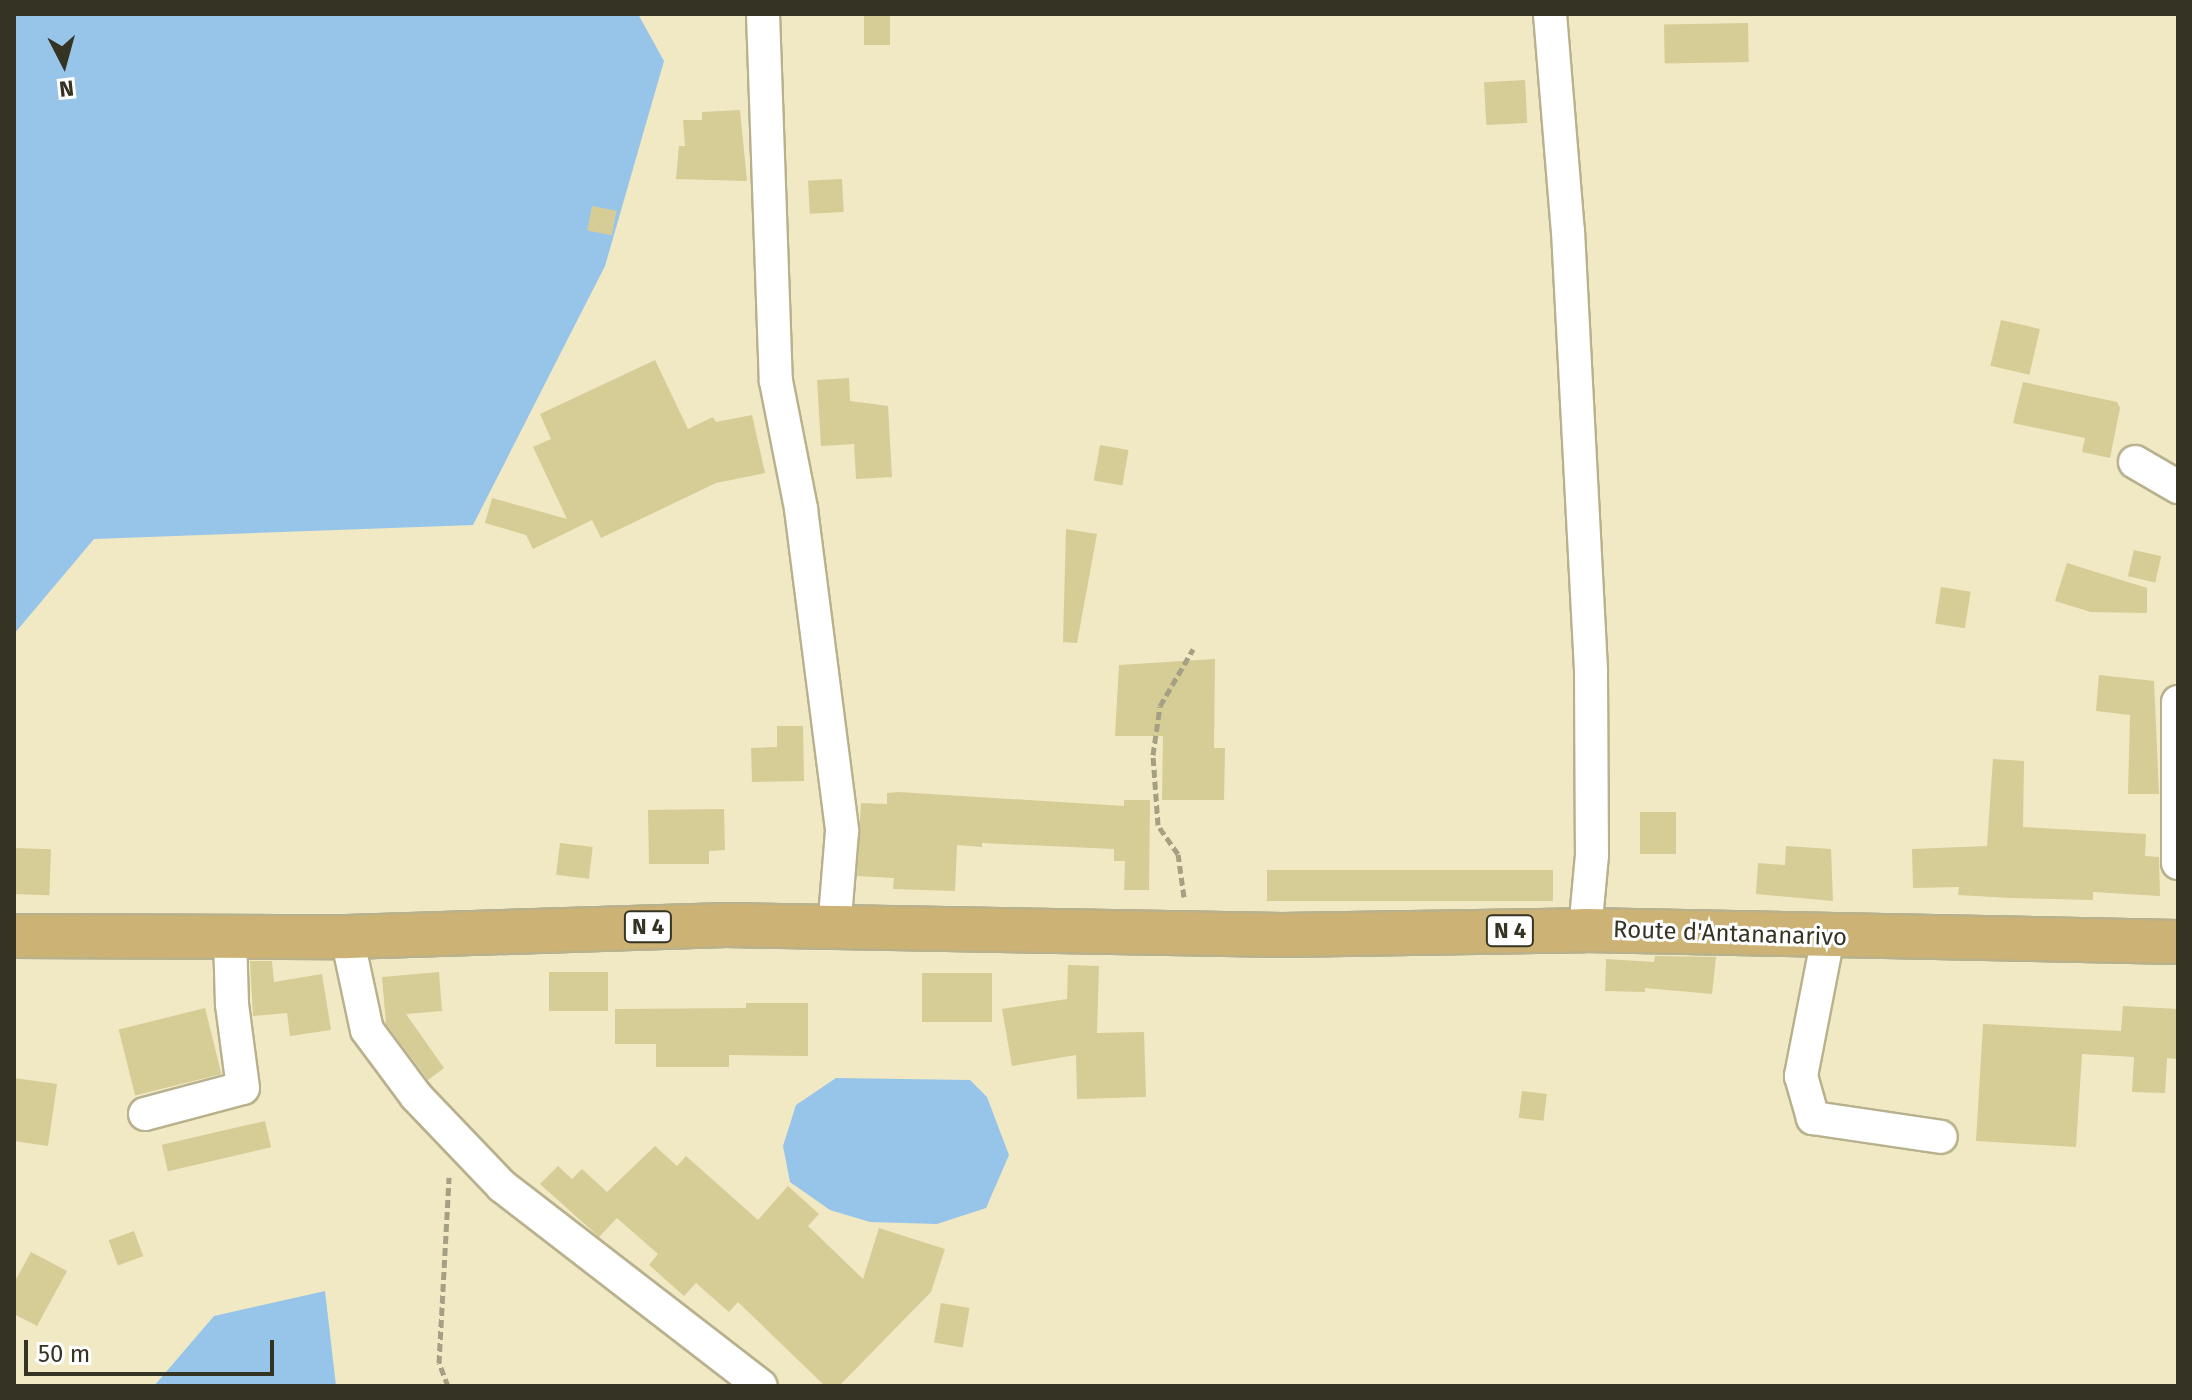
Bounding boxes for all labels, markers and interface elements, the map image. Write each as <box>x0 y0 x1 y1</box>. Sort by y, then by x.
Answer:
north arrow <box>24 24 104 104</box>
text: N <box>58 74 75 103</box>
road number: N 4 <box>622 909 674 945</box>
road number: N 4 <box>1484 913 1536 949</box>
street label: Route d'Antananarivo <box>1612 916 1848 952</box>
scale bar <box>28 1324 278 1374</box>
text: 50 m <box>38 1340 90 1368</box>

